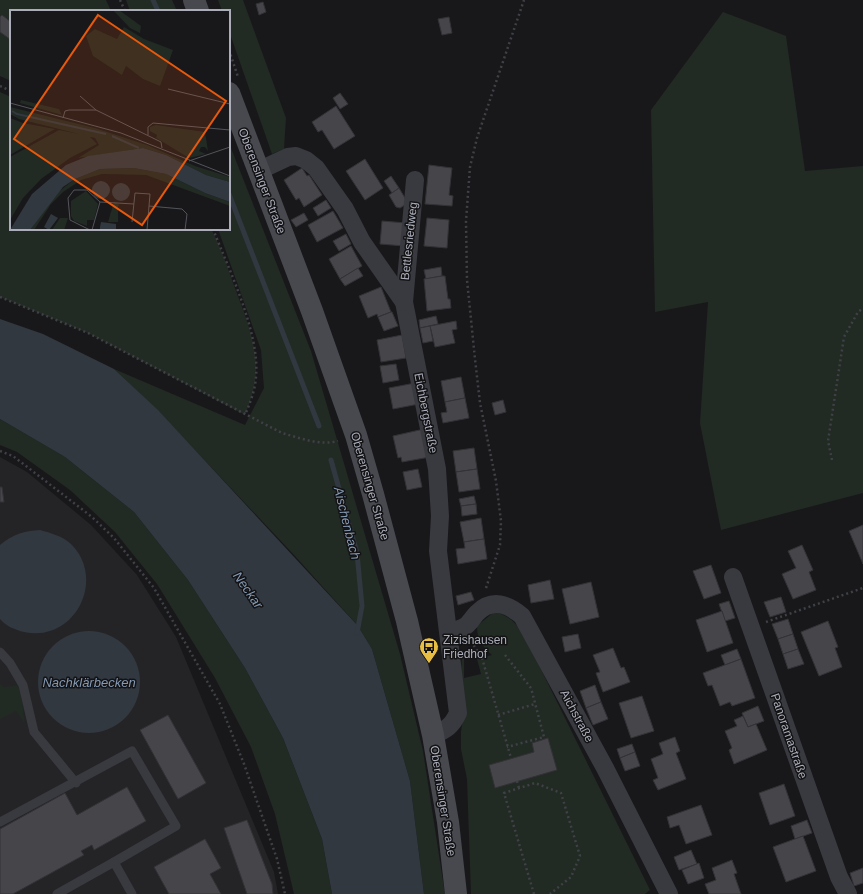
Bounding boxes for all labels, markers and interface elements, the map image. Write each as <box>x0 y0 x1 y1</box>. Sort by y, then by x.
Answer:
inset map <box>10 10 230 230</box>
street label: Oberensinger Straße <box>235 126 289 236</box>
street label: Bettlesriedweg <box>398 201 420 281</box>
street label: Eichbergstraße <box>411 372 441 455</box>
street label: Oberensinger Straße <box>348 430 392 542</box>
water label: Aischenbach <box>330 484 363 561</box>
water label: Neckar <box>230 569 266 612</box>
place label: Zizishausen Friedhof <box>443 633 507 661</box>
bus stop icon: Zizishausen Friedhof <box>418 636 440 664</box>
water label: Nachklärbecken <box>42 675 136 690</box>
street label: Aichstraße <box>557 687 597 745</box>
street label: Panoramastraße <box>768 691 810 781</box>
street label: Oberensinger Straße <box>427 745 459 858</box>

